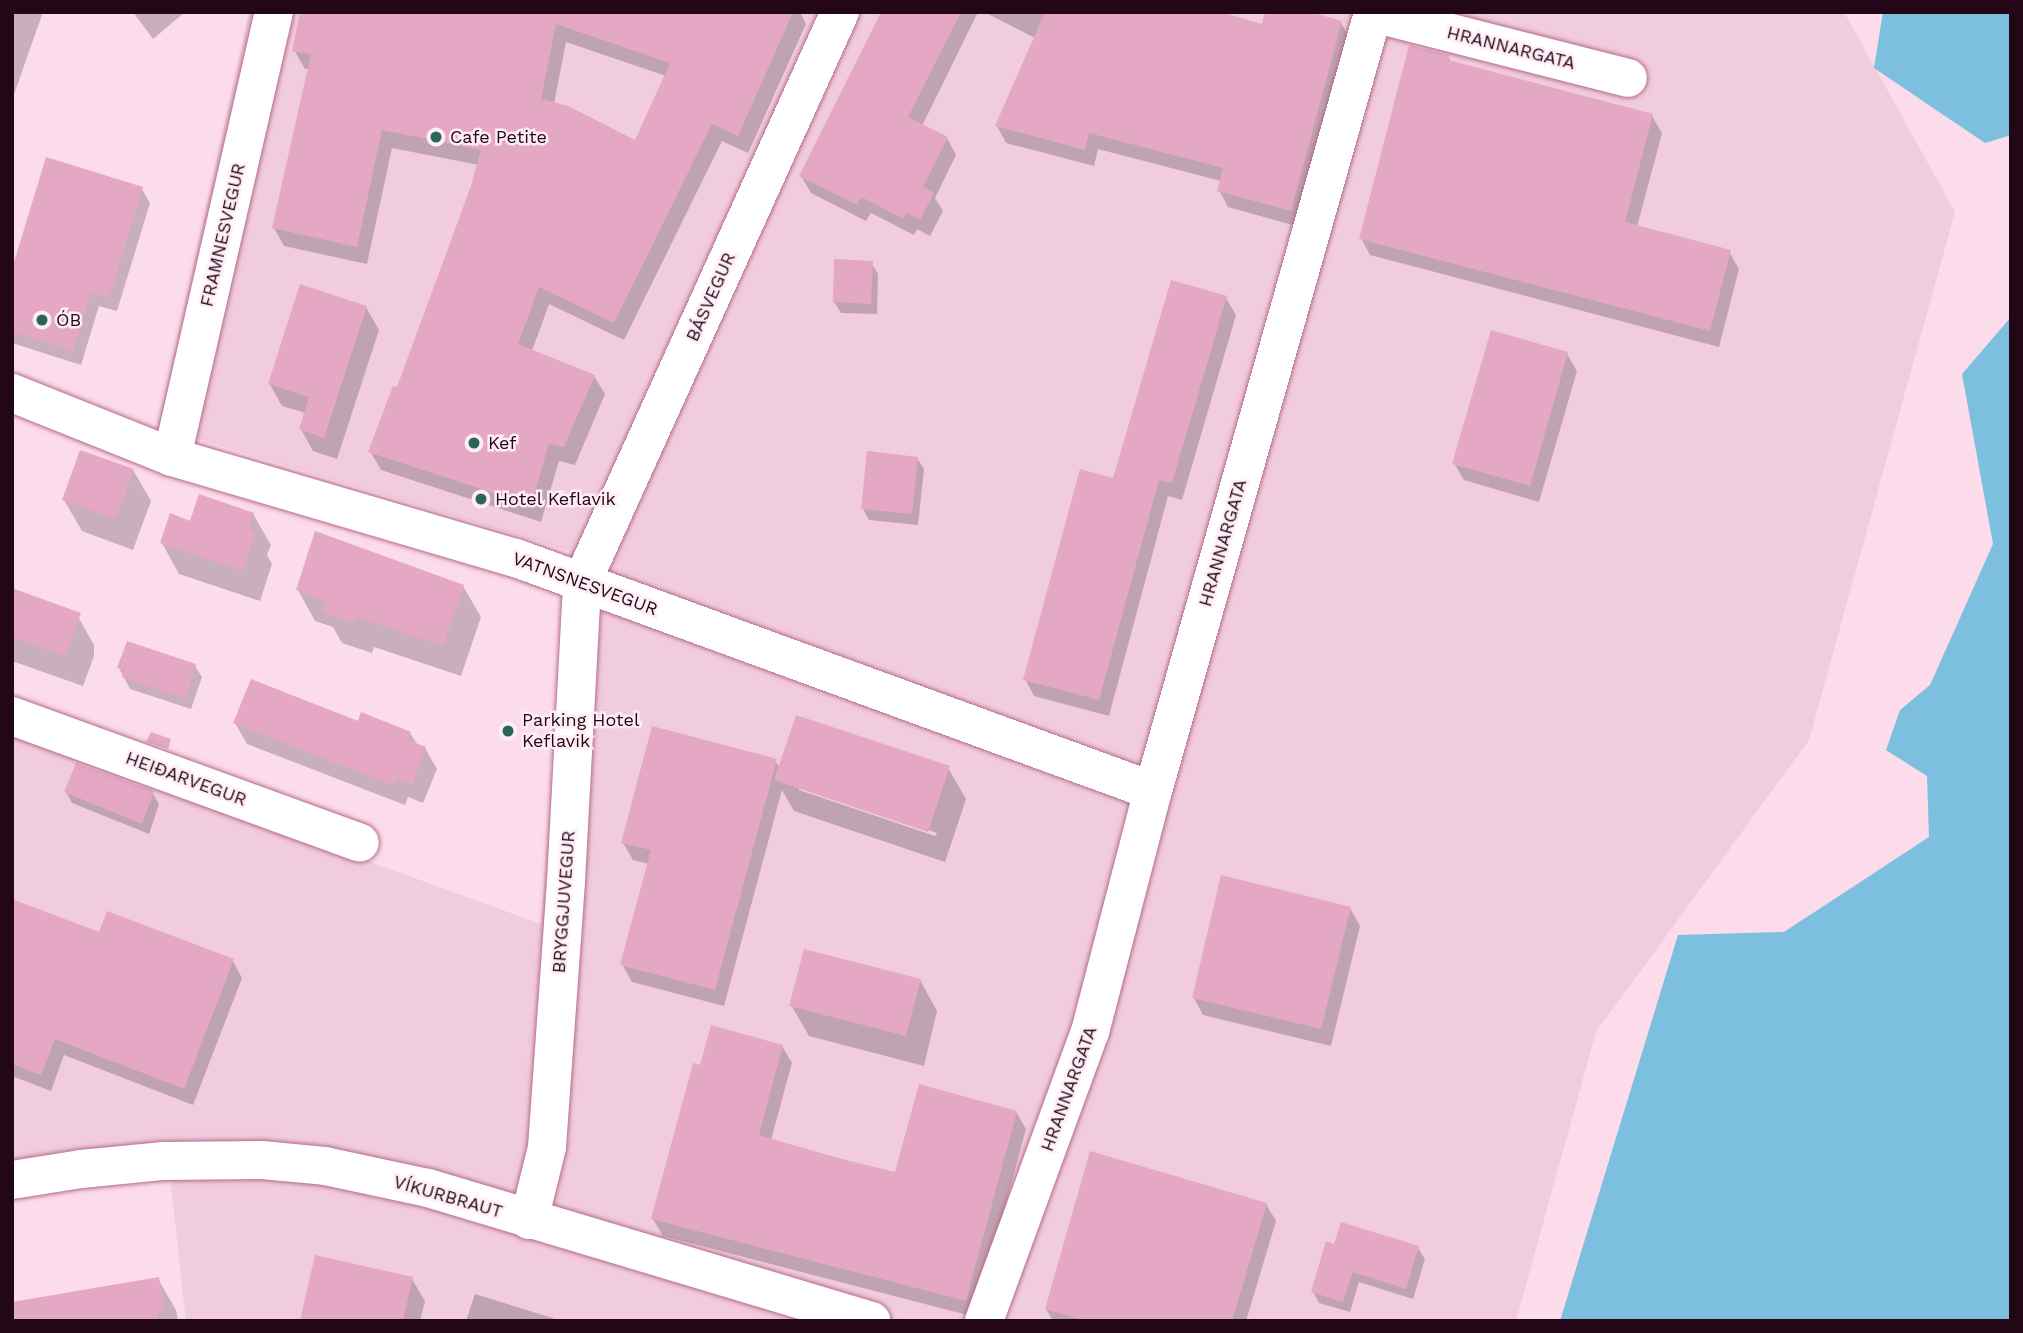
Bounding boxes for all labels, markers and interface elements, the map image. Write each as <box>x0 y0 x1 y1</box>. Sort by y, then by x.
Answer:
street label: HRANNARGATA <box>1445 22 1577 74</box>
place label: Cafe Petite <box>450 126 547 148</box>
marker: Cafe Petite <box>428 129 444 145</box>
street label: FRAMNESVEGUR <box>196 161 250 309</box>
street label: BÁSVEGUR <box>682 249 740 345</box>
place label: ÓB <box>56 309 81 331</box>
marker: ÓB <box>34 312 50 328</box>
place label: Kef <box>488 432 516 454</box>
marker: Kef <box>466 435 482 451</box>
street label: HRANNARGATA <box>1194 477 1252 609</box>
place label: Hotel Keflavik <box>495 488 616 510</box>
marker: Hotel Keflavik <box>473 491 489 507</box>
street label: VATNSNESVEGUR <box>509 548 661 620</box>
place label: Parking Hotel Keflavik <box>522 710 640 752</box>
marker: Parking Hotel Keflavik <box>500 723 516 739</box>
street label: HEIÐARVEGUR <box>123 747 249 811</box>
street label: BRYGGJUVEGUR <box>548 830 580 974</box>
street label: HRANNARGATA <box>1036 1023 1102 1155</box>
street label: VÍKURBRAUT <box>391 1171 505 1223</box>

